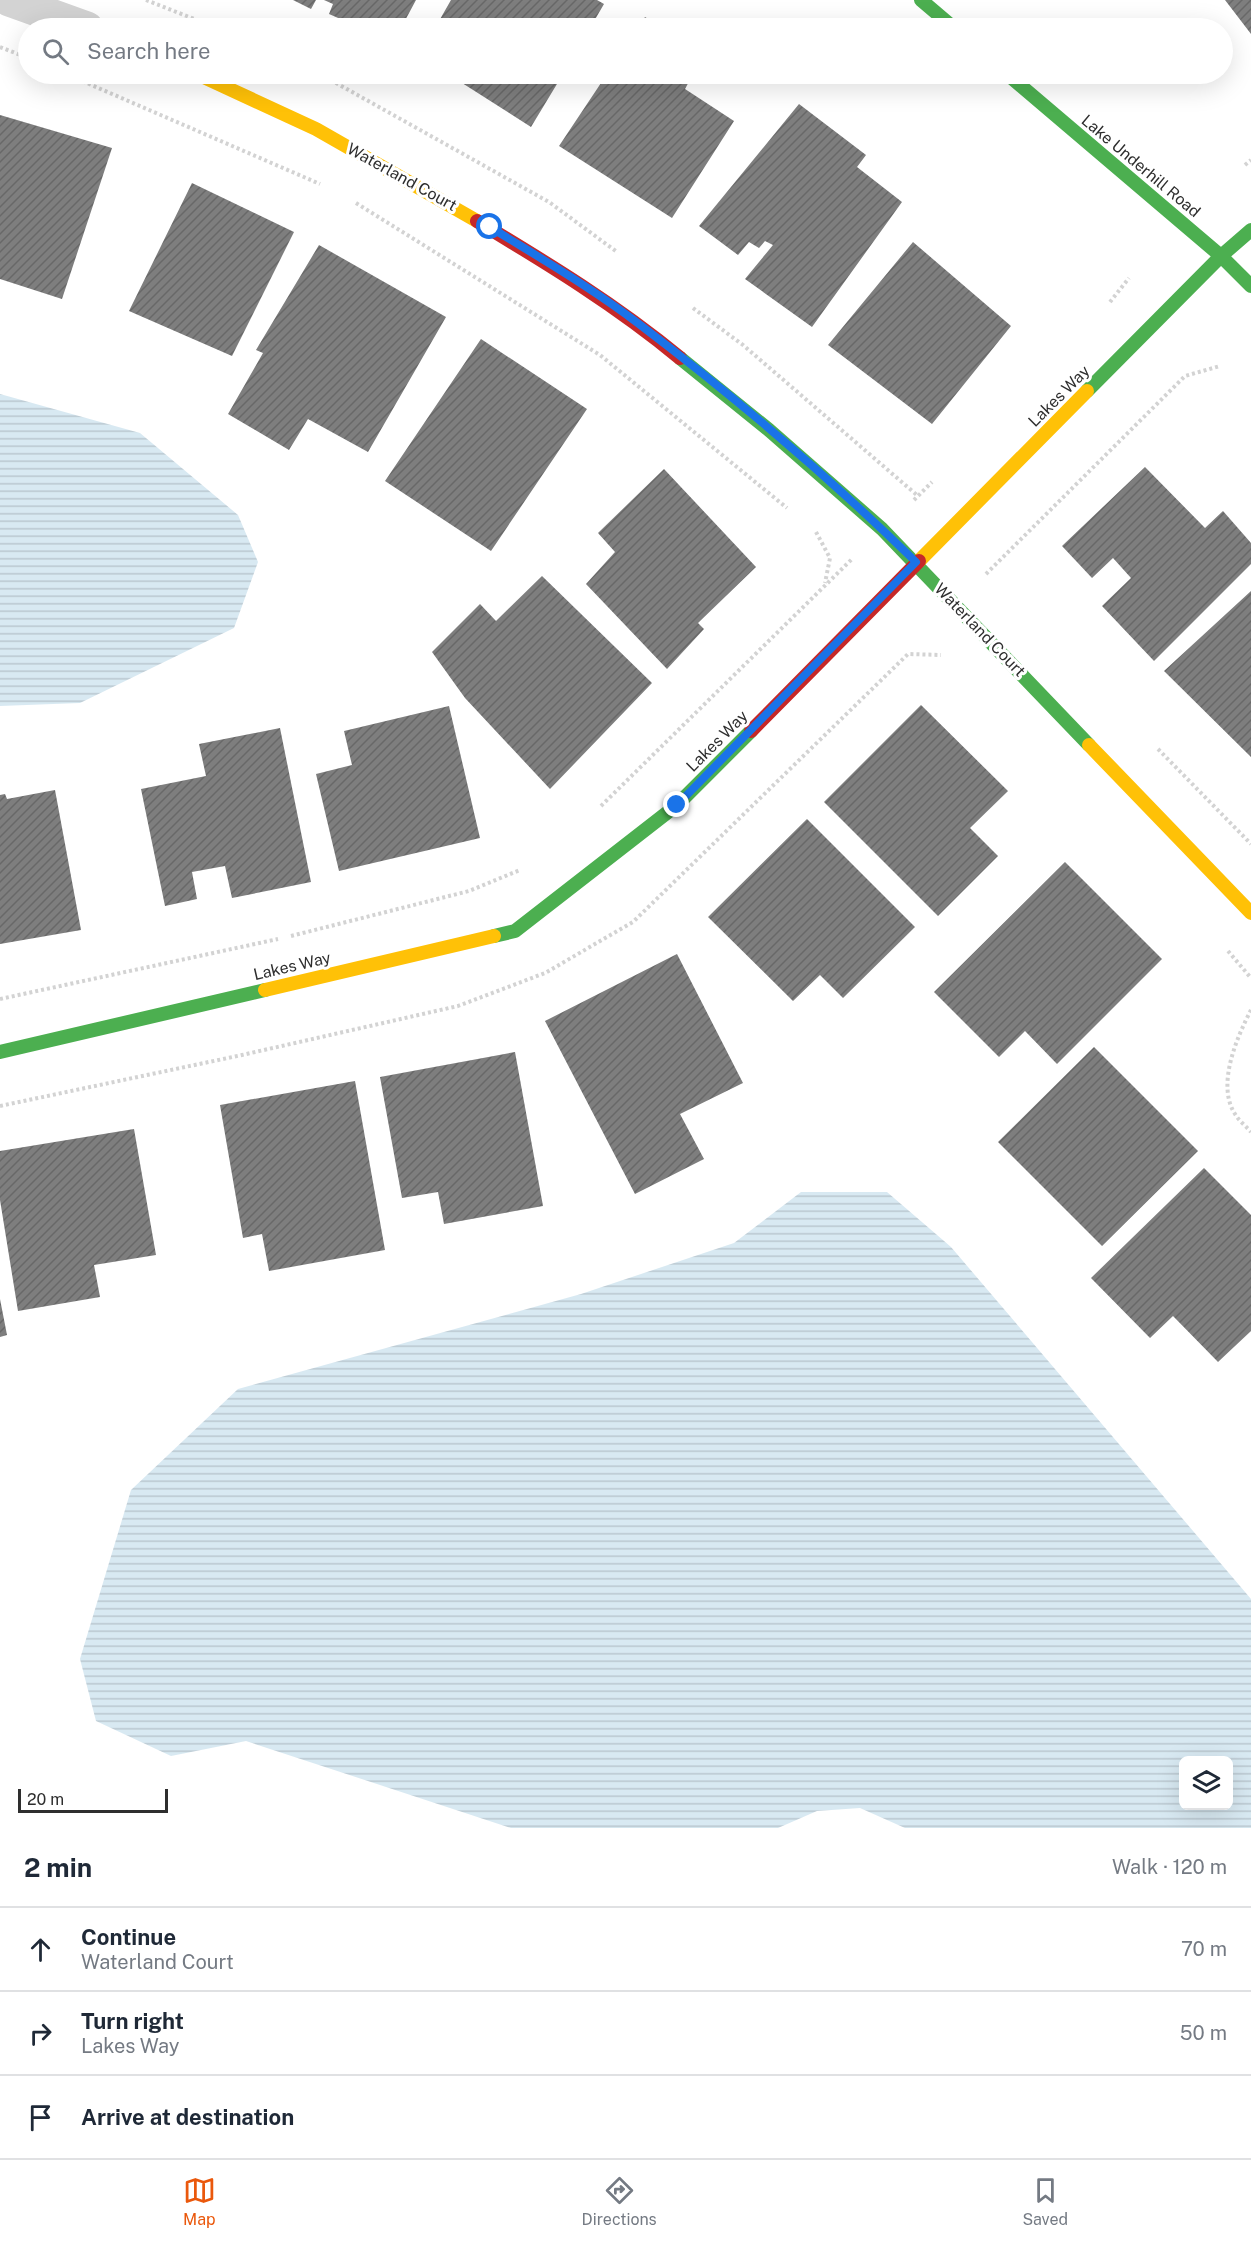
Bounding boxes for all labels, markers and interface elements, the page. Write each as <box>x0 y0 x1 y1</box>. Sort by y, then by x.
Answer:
search box <box>18 18 1233 84</box>
icon: search <box>39 35 72 68</box>
text: Search here <box>87 38 211 64</box>
street label: Lake Underhill Road <box>1078 111 1204 221</box>
street label: Waterland Court <box>344 139 460 215</box>
route start <box>476 213 502 239</box>
street label: Lakes Way <box>1024 361 1094 431</box>
street label: Waterland Court <box>931 579 1029 681</box>
street label: Lakes Way <box>682 706 752 776</box>
route end <box>663 791 689 817</box>
street label: Lakes Way <box>252 948 333 984</box>
map controls <box>1179 1756 1233 1810</box>
button: layers <box>1179 1756 1233 1810</box>
scale bar <box>18 1786 168 1814</box>
text: 20 m <box>27 1790 64 1809</box>
text: 2 min <box>24 1852 92 1883</box>
text: Walk · 120 m <box>1112 1855 1227 1879</box>
text: Continue <box>81 1924 176 1950</box>
icon: ahead <box>24 1933 57 1966</box>
text: 70 m <box>1181 1937 1227 1961</box>
text: Waterland Court <box>81 1950 234 1974</box>
text: Turn right <box>81 2008 184 2034</box>
icon: right <box>24 2017 57 2050</box>
text: 50 m <box>1180 2021 1227 2045</box>
text: Lakes Way <box>81 2034 179 2058</box>
icon: arrive <box>24 2101 57 2134</box>
text: Arrive at destination <box>81 2104 294 2130</box>
tab: Map <box>183 2174 216 2229</box>
tab: Directions <box>582 2174 657 2229</box>
tab: Saved <box>1022 2174 1068 2229</box>

